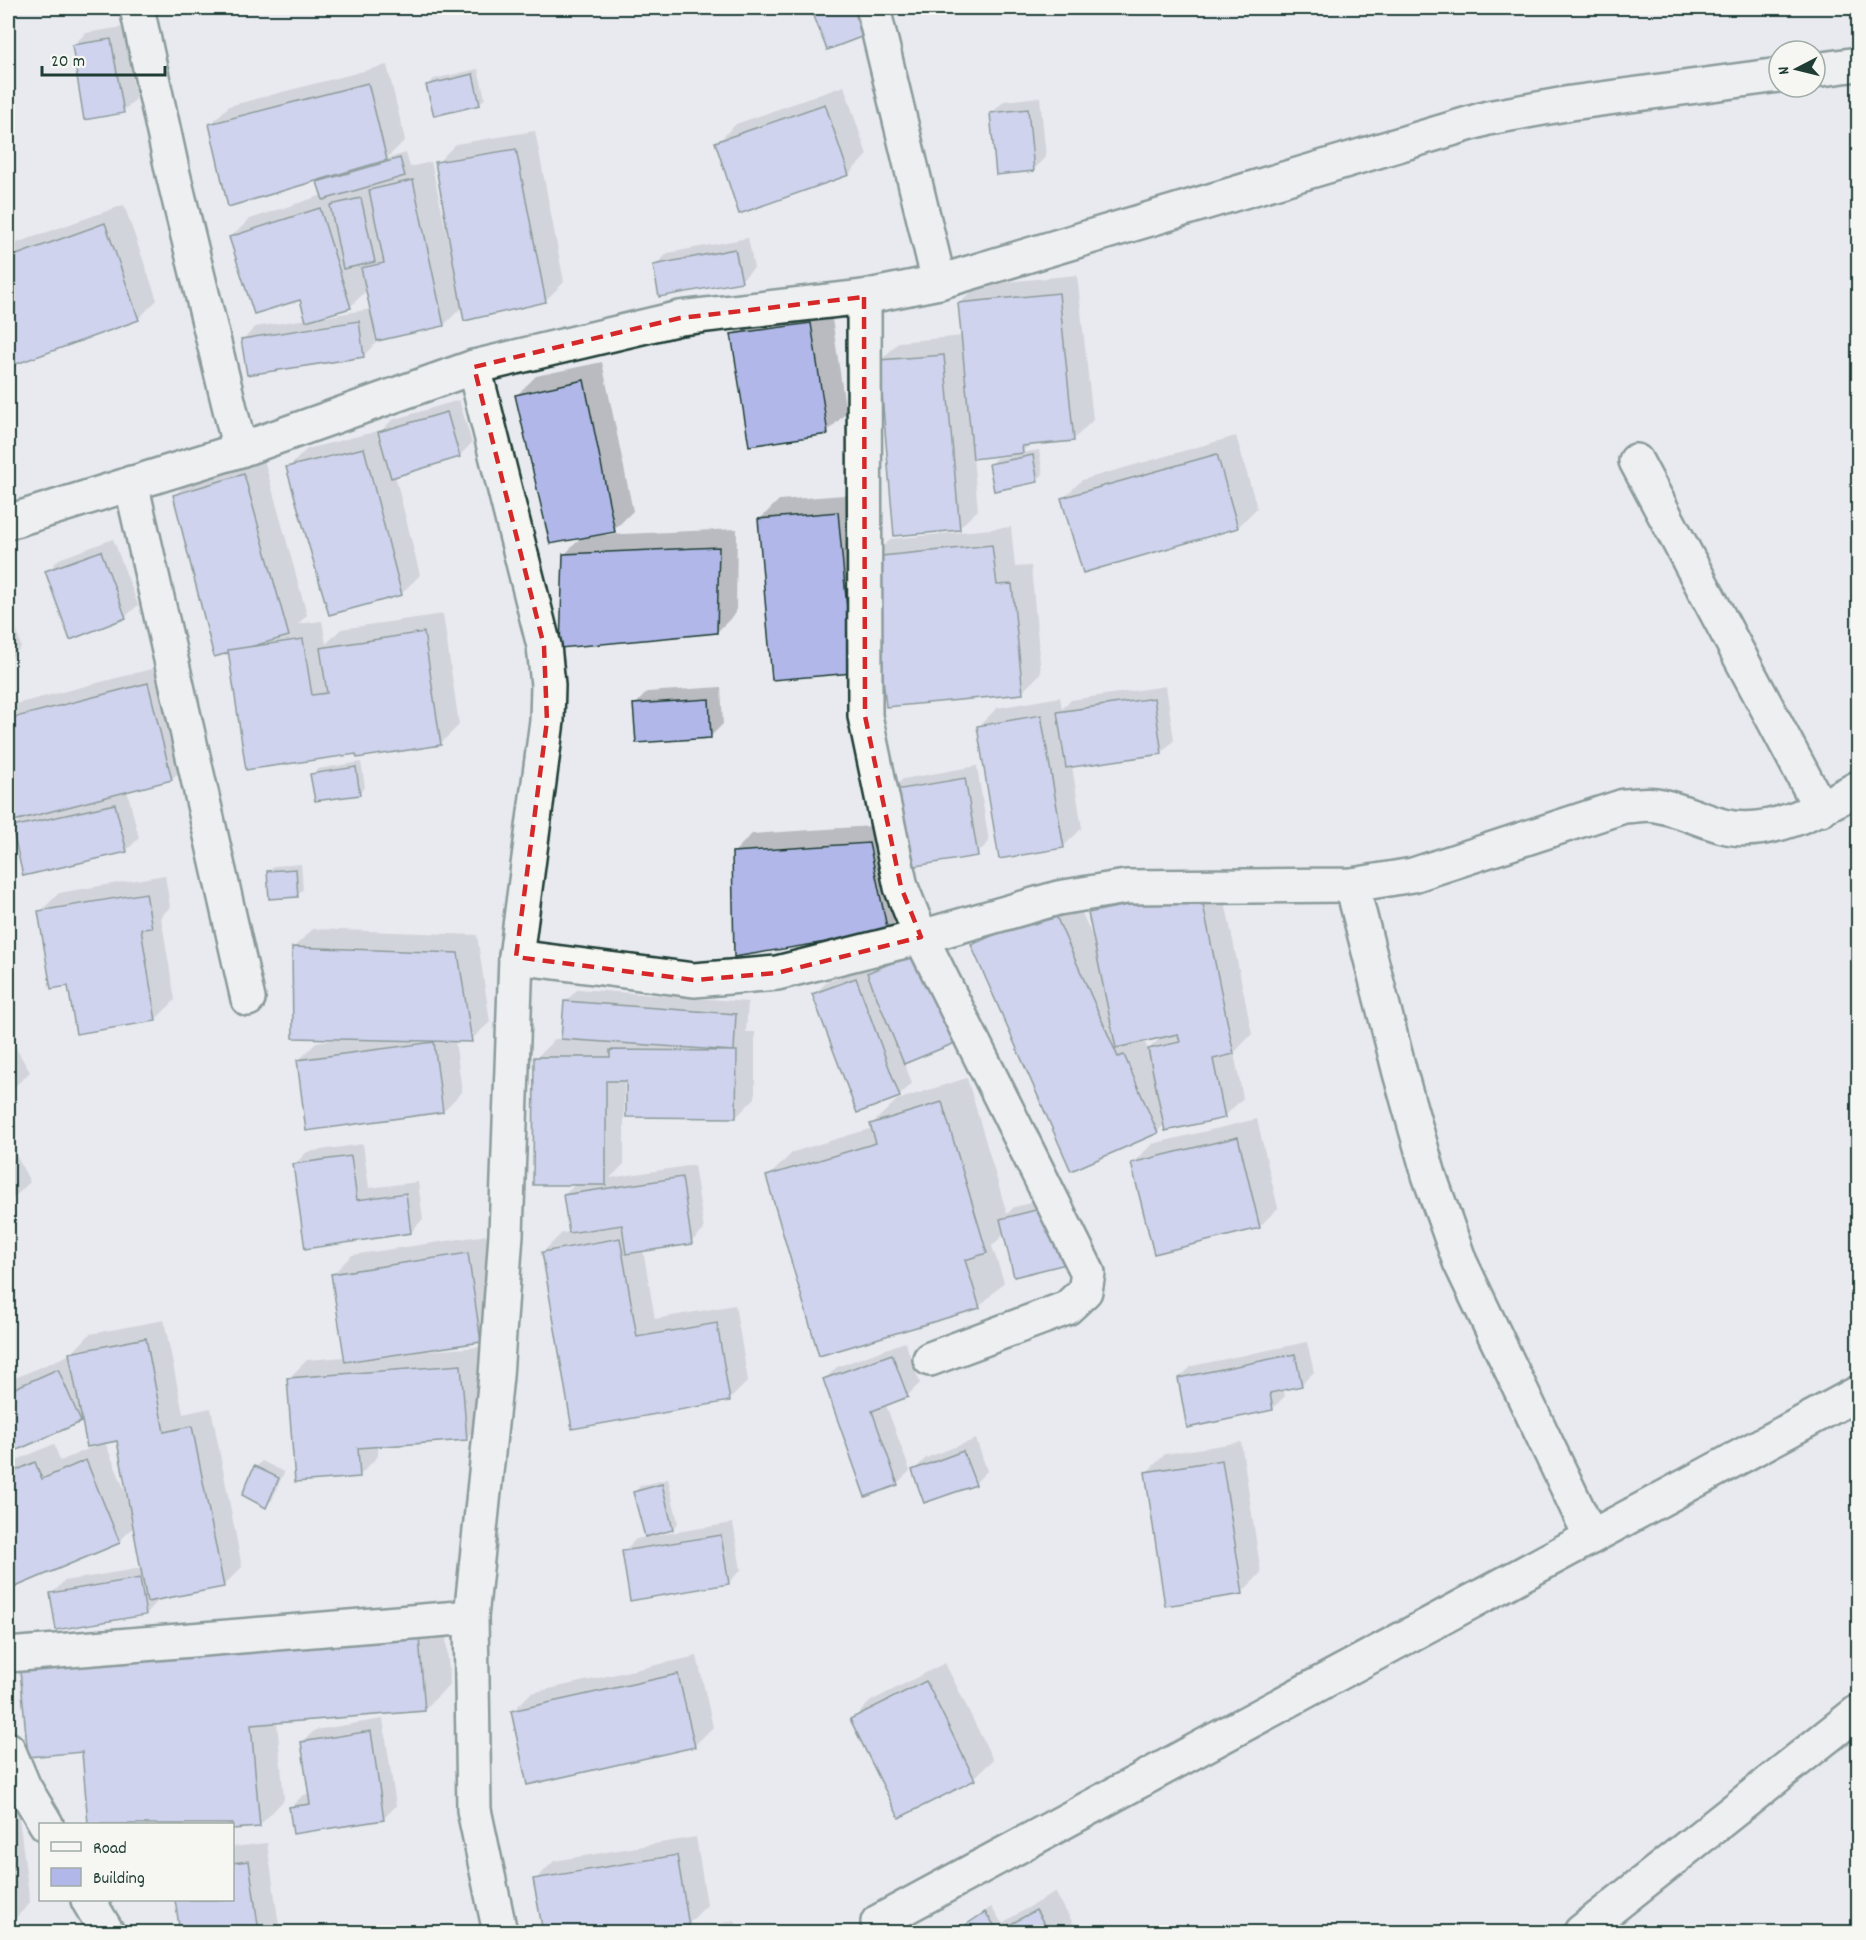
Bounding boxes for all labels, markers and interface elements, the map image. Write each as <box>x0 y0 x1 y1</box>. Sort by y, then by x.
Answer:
scale bar <box>42 39 165 77</box>
north arrow <box>1767 39 1827 99</box>
text: 20 m <box>51 50 85 75</box>
text: N <box>1773 65 1796 76</box>
legend <box>39 1823 234 1901</box>
text: Road <box>93 1837 127 1862</box>
text: Building <box>93 1867 145 1892</box>

